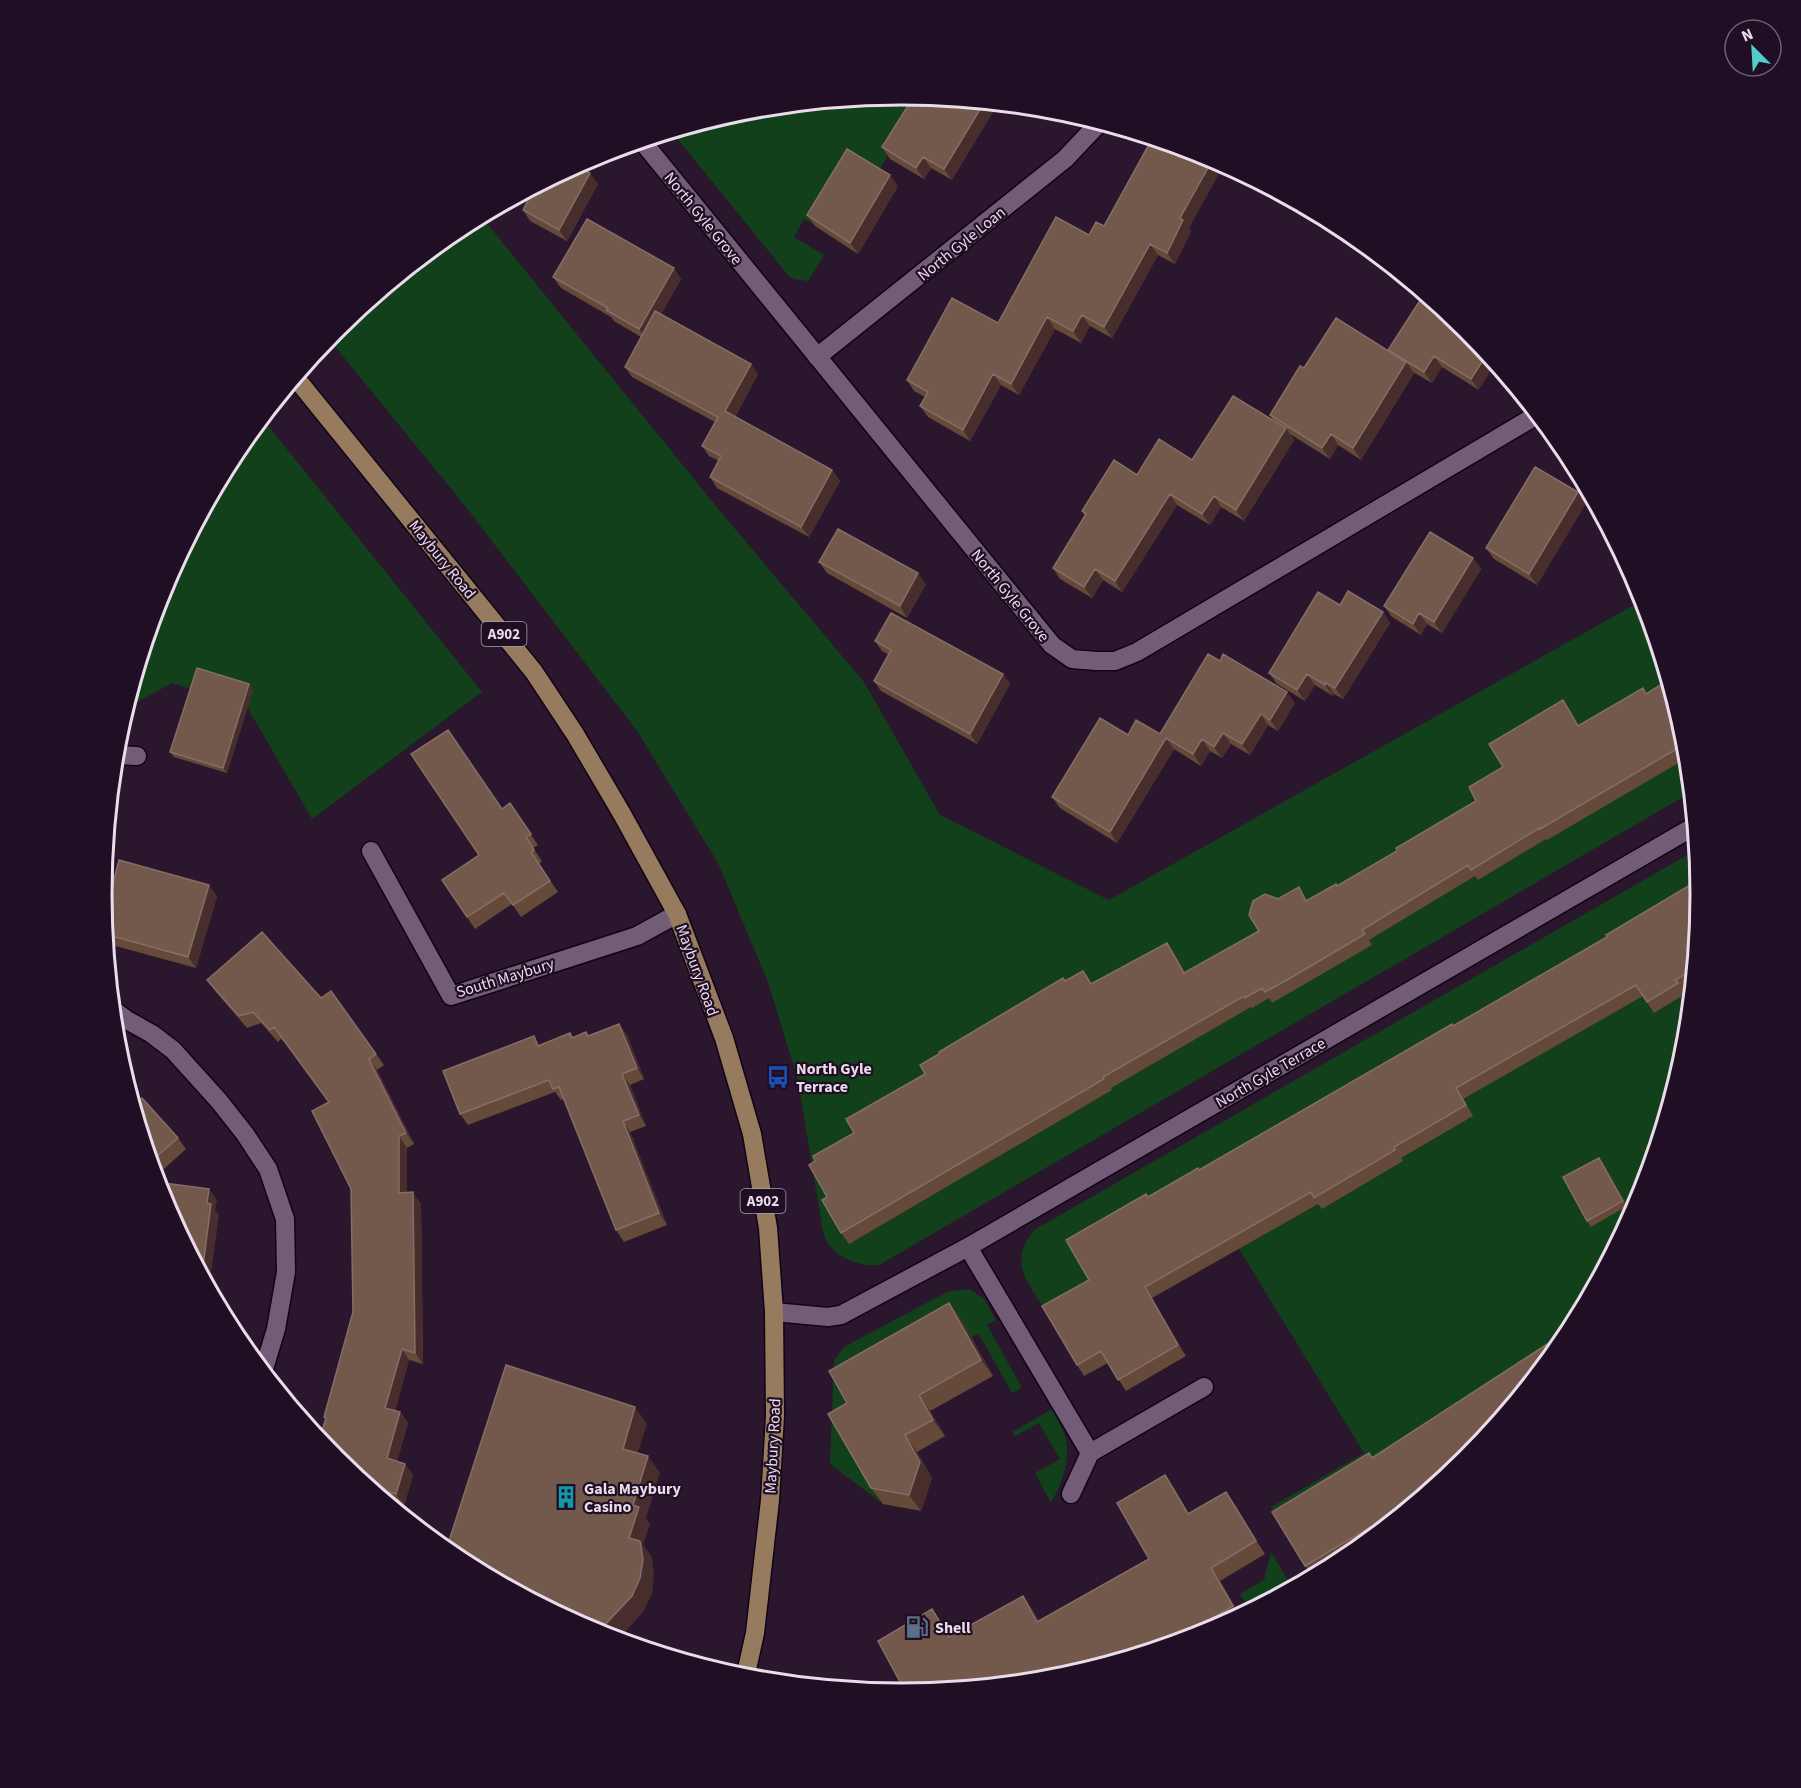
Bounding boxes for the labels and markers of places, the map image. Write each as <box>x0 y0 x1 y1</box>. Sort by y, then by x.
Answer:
place label: North Gyle Terrace <box>796 1058 872 1098</box>
bus stop icon: North Gyle Terrace <box>765 1064 791 1090</box>
place label: Gala Maybury Casino <box>584 1478 682 1518</box>
building icon: Gala Maybury Casino <box>553 1484 579 1510</box>
fuel station icon: Shell <box>904 1614 930 1640</box>
place label: Shell <box>935 1617 971 1639</box>

